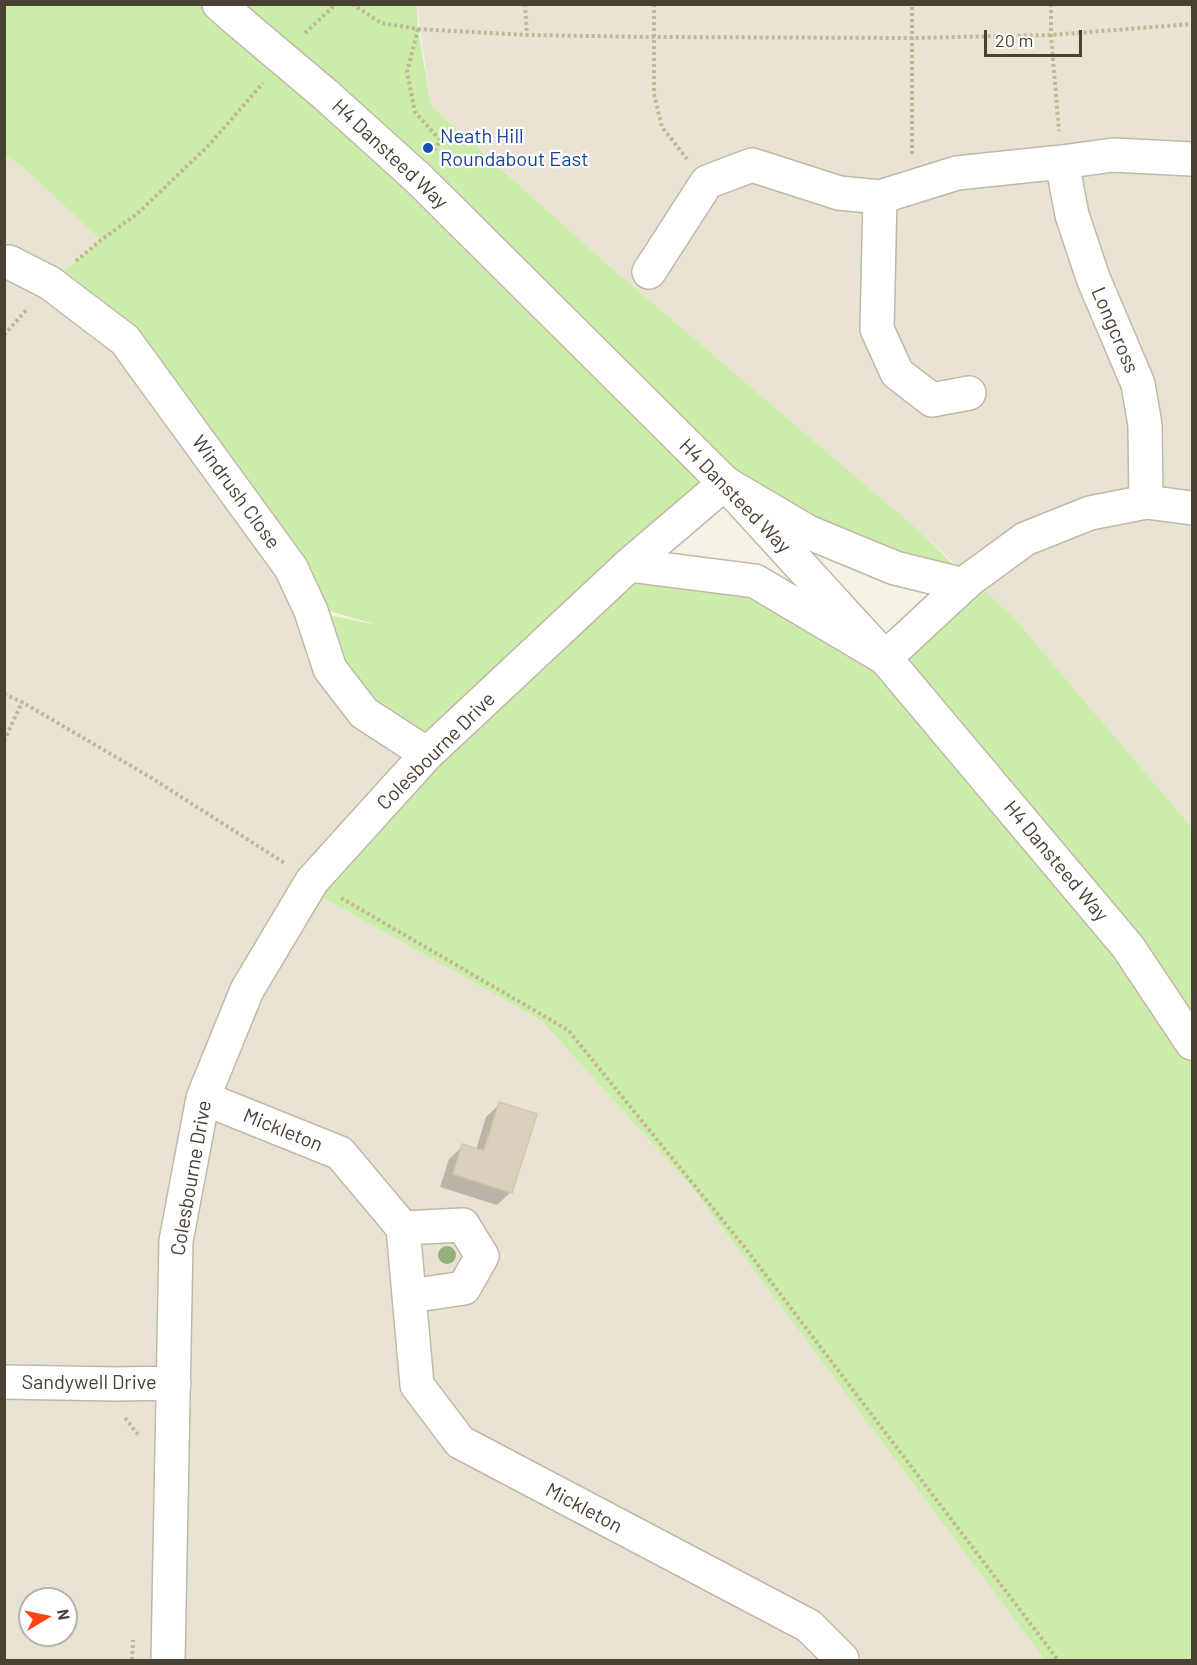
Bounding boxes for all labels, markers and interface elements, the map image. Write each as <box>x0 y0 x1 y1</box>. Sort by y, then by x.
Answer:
scale bar <box>987 18 1084 56</box>
text: 20 m <box>995 29 1033 51</box>
street label: H4 Dansteed Way <box>327 94 453 214</box>
place label: Neath Hill Roundabout East <box>440 124 588 171</box>
marker: Neath Hill Roundabout East <box>421 141 435 155</box>
street label: Longcross <box>1086 283 1144 377</box>
street label: Windrush Close <box>187 431 285 553</box>
street label: H4 Dansteed Way <box>674 434 796 558</box>
street label: Colesbourne Drive <box>372 687 500 815</box>
street label: H4 Dansteed Way <box>999 796 1113 926</box>
street label: Colesbourne Drive <box>166 1098 216 1258</box>
street label: Mickleton <box>240 1103 326 1157</box>
street label: Sandywell Drive <box>21 1370 157 1394</box>
street label: Mickleton <box>541 1478 627 1538</box>
north arrow <box>18 1587 78 1647</box>
text: N <box>54 1608 75 1621</box>

